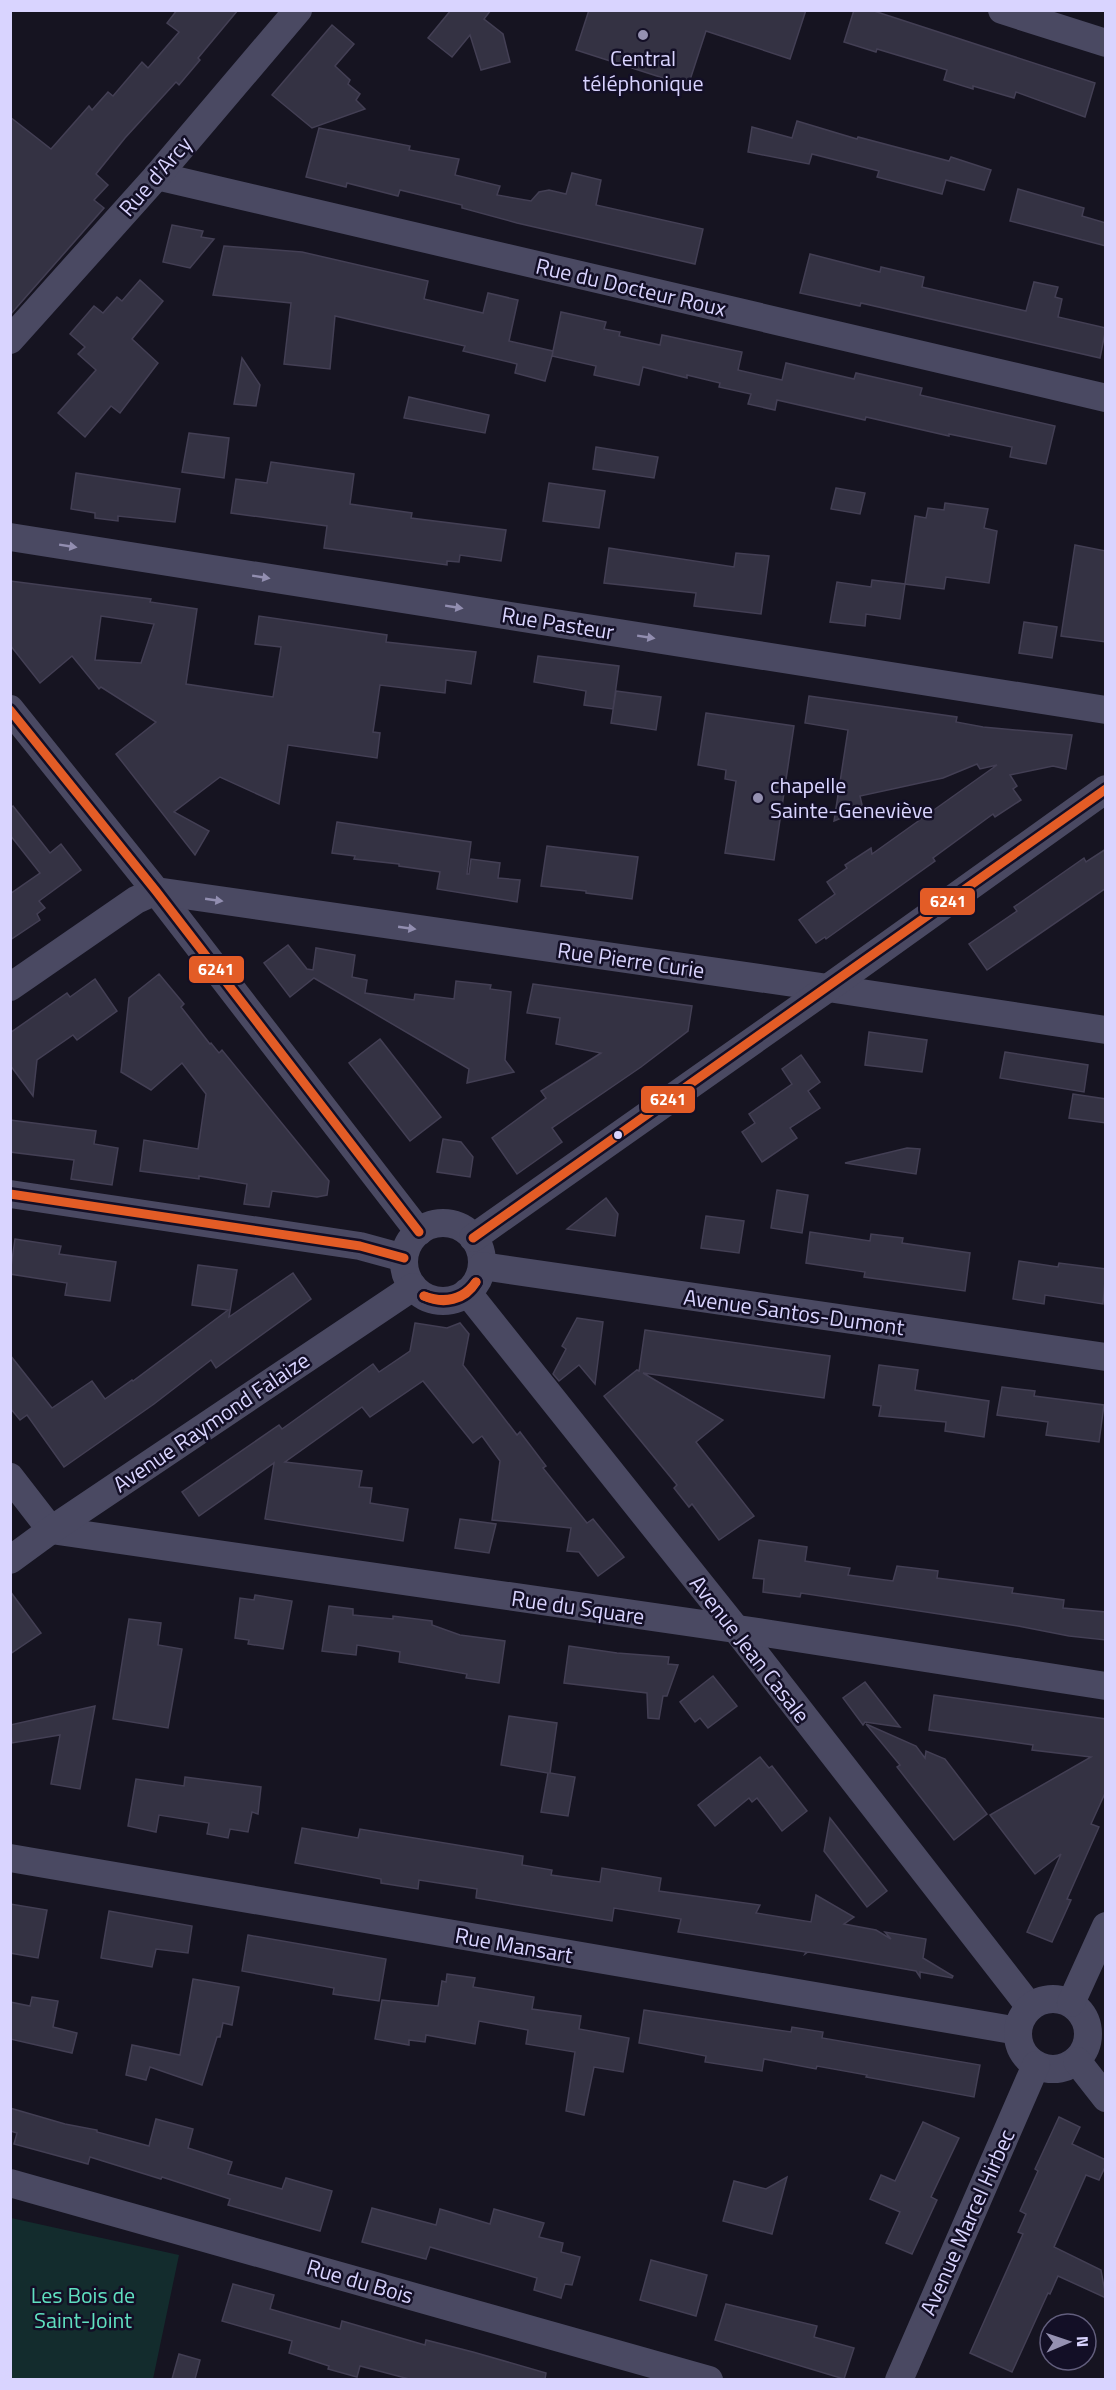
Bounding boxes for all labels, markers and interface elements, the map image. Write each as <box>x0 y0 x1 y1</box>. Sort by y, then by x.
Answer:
marker: Central téléphonique <box>636 28 650 42</box>
place label: Central téléphonique <box>582 41 704 100</box>
street label: Rue d'Arcy <box>110 128 200 224</box>
street label: Rue du Docteur Roux <box>533 249 730 325</box>
one-way arrow <box>59 542 78 551</box>
one-way arrow <box>252 572 271 581</box>
street label: Rue Pasteur <box>499 597 617 649</box>
one-way arrow <box>444 603 463 612</box>
one-way arrow <box>637 633 656 642</box>
place label: chapelle Sainte-Geneviève <box>770 768 933 827</box>
marker: chapelle Sainte-Geneviève <box>751 791 765 805</box>
line badge: 6241 <box>919 887 976 916</box>
text: 6241 <box>930 889 966 913</box>
one-way arrow <box>204 895 223 904</box>
one-way arrow <box>397 923 416 932</box>
street label: Rue Pierre Curie <box>555 933 707 987</box>
line badge: 6241 <box>188 955 245 984</box>
text: 6241 <box>198 957 234 981</box>
line badge: 6241 <box>640 1085 696 1114</box>
text: 6241 <box>650 1087 686 1111</box>
unlabelled marker <box>612 1129 624 1141</box>
street label: Avenue Santos-Dumont <box>681 1280 907 1344</box>
street label: Avenue Raymond Falaize <box>106 1343 316 1501</box>
street label: Avenue Jean Casale <box>681 1568 819 1730</box>
street label: Rue du Square <box>509 1581 647 1633</box>
street label: Rue Mansart <box>452 1918 576 1972</box>
street label: Avenue Marcel Hirbec <box>911 2123 1023 2321</box>
street label: Rue du Bois <box>303 2250 417 2312</box>
park label: Les Bois de Saint-Joint <box>31 2278 135 2337</box>
north arrow <box>1038 2312 1098 2372</box>
text: N <box>1071 2336 1095 2347</box>

